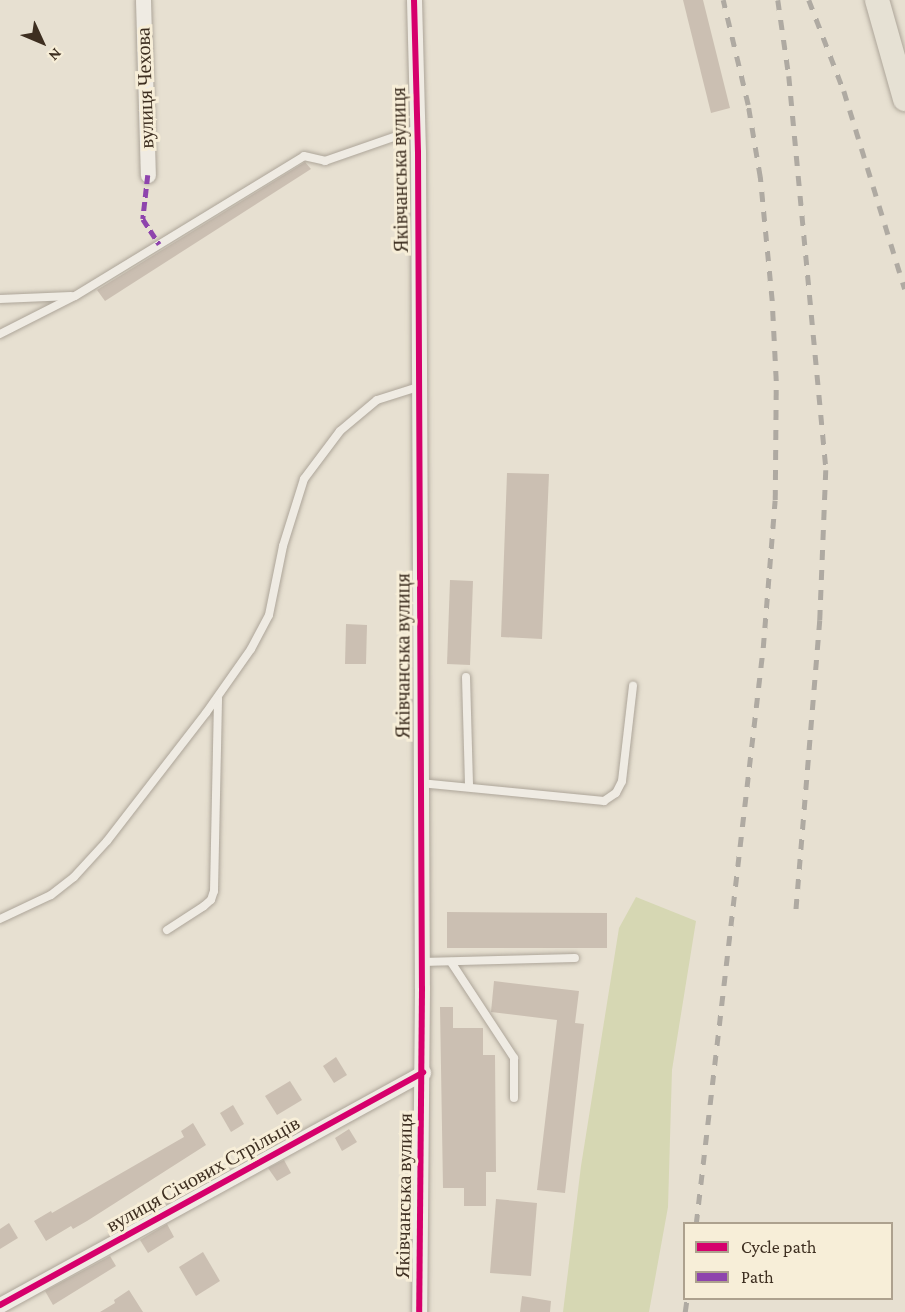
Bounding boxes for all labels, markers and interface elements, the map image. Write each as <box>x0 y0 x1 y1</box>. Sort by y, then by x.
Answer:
north arrow <box>12 12 72 72</box>
street label: вулиця Чехова <box>131 27 159 149</box>
text: N <box>45 45 65 65</box>
street label: Яківчанська вулиця <box>387 87 413 253</box>
street label: Яківчанська вулиця <box>391 573 415 739</box>
street label: вулиця Січових Стрільців <box>102 1111 304 1237</box>
street label: Яківчанська вулиця <box>391 1113 417 1279</box>
legend <box>683 1222 893 1300</box>
text: Cycle path <box>741 1237 816 1257</box>
text: Path <box>741 1267 774 1287</box>

